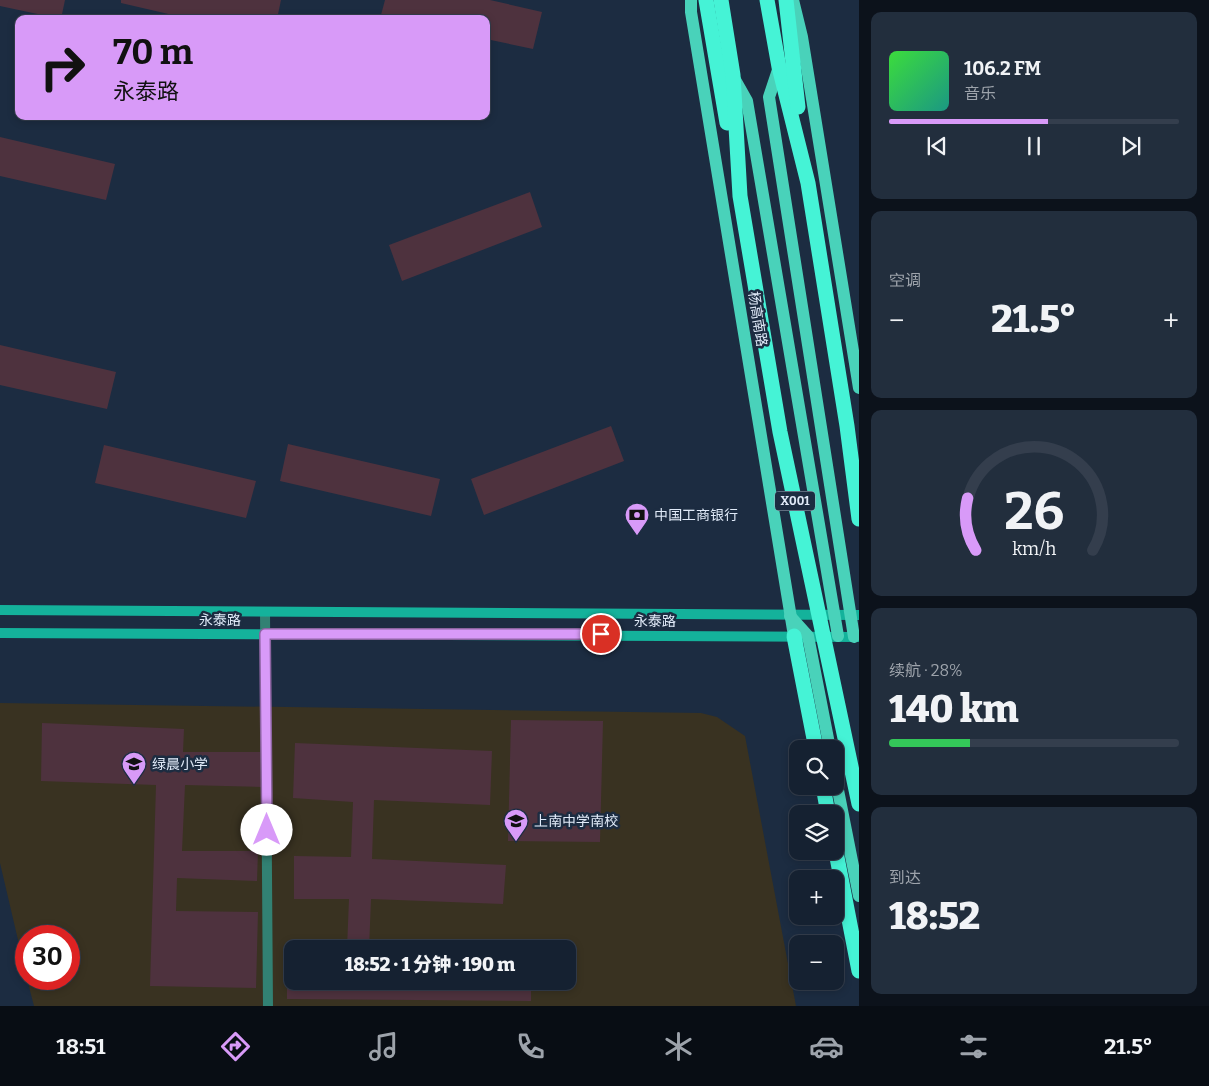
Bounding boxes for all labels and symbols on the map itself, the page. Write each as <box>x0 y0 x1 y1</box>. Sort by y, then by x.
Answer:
street label: 杨高南路 <box>745 290 770 348</box>
road number: X001 <box>775 492 815 511</box>
bank icon: 中国工商银行 <box>624 502 650 536</box>
place label: 中国工商银行 <box>654 507 738 524</box>
street label: 永泰路 <box>199 612 241 629</box>
pin <box>580 613 622 655</box>
street label: 永泰路 <box>634 613 676 630</box>
school or university icon: 绿晨小学 <box>121 751 147 785</box>
place label: 绿晨小学 <box>152 756 208 773</box>
position arrow <box>240 803 292 855</box>
school or university icon: 上南中学南校 <box>503 808 529 842</box>
place label: 上南中学南校 <box>534 813 618 830</box>
speed limit sign: 30 <box>15 925 80 990</box>

